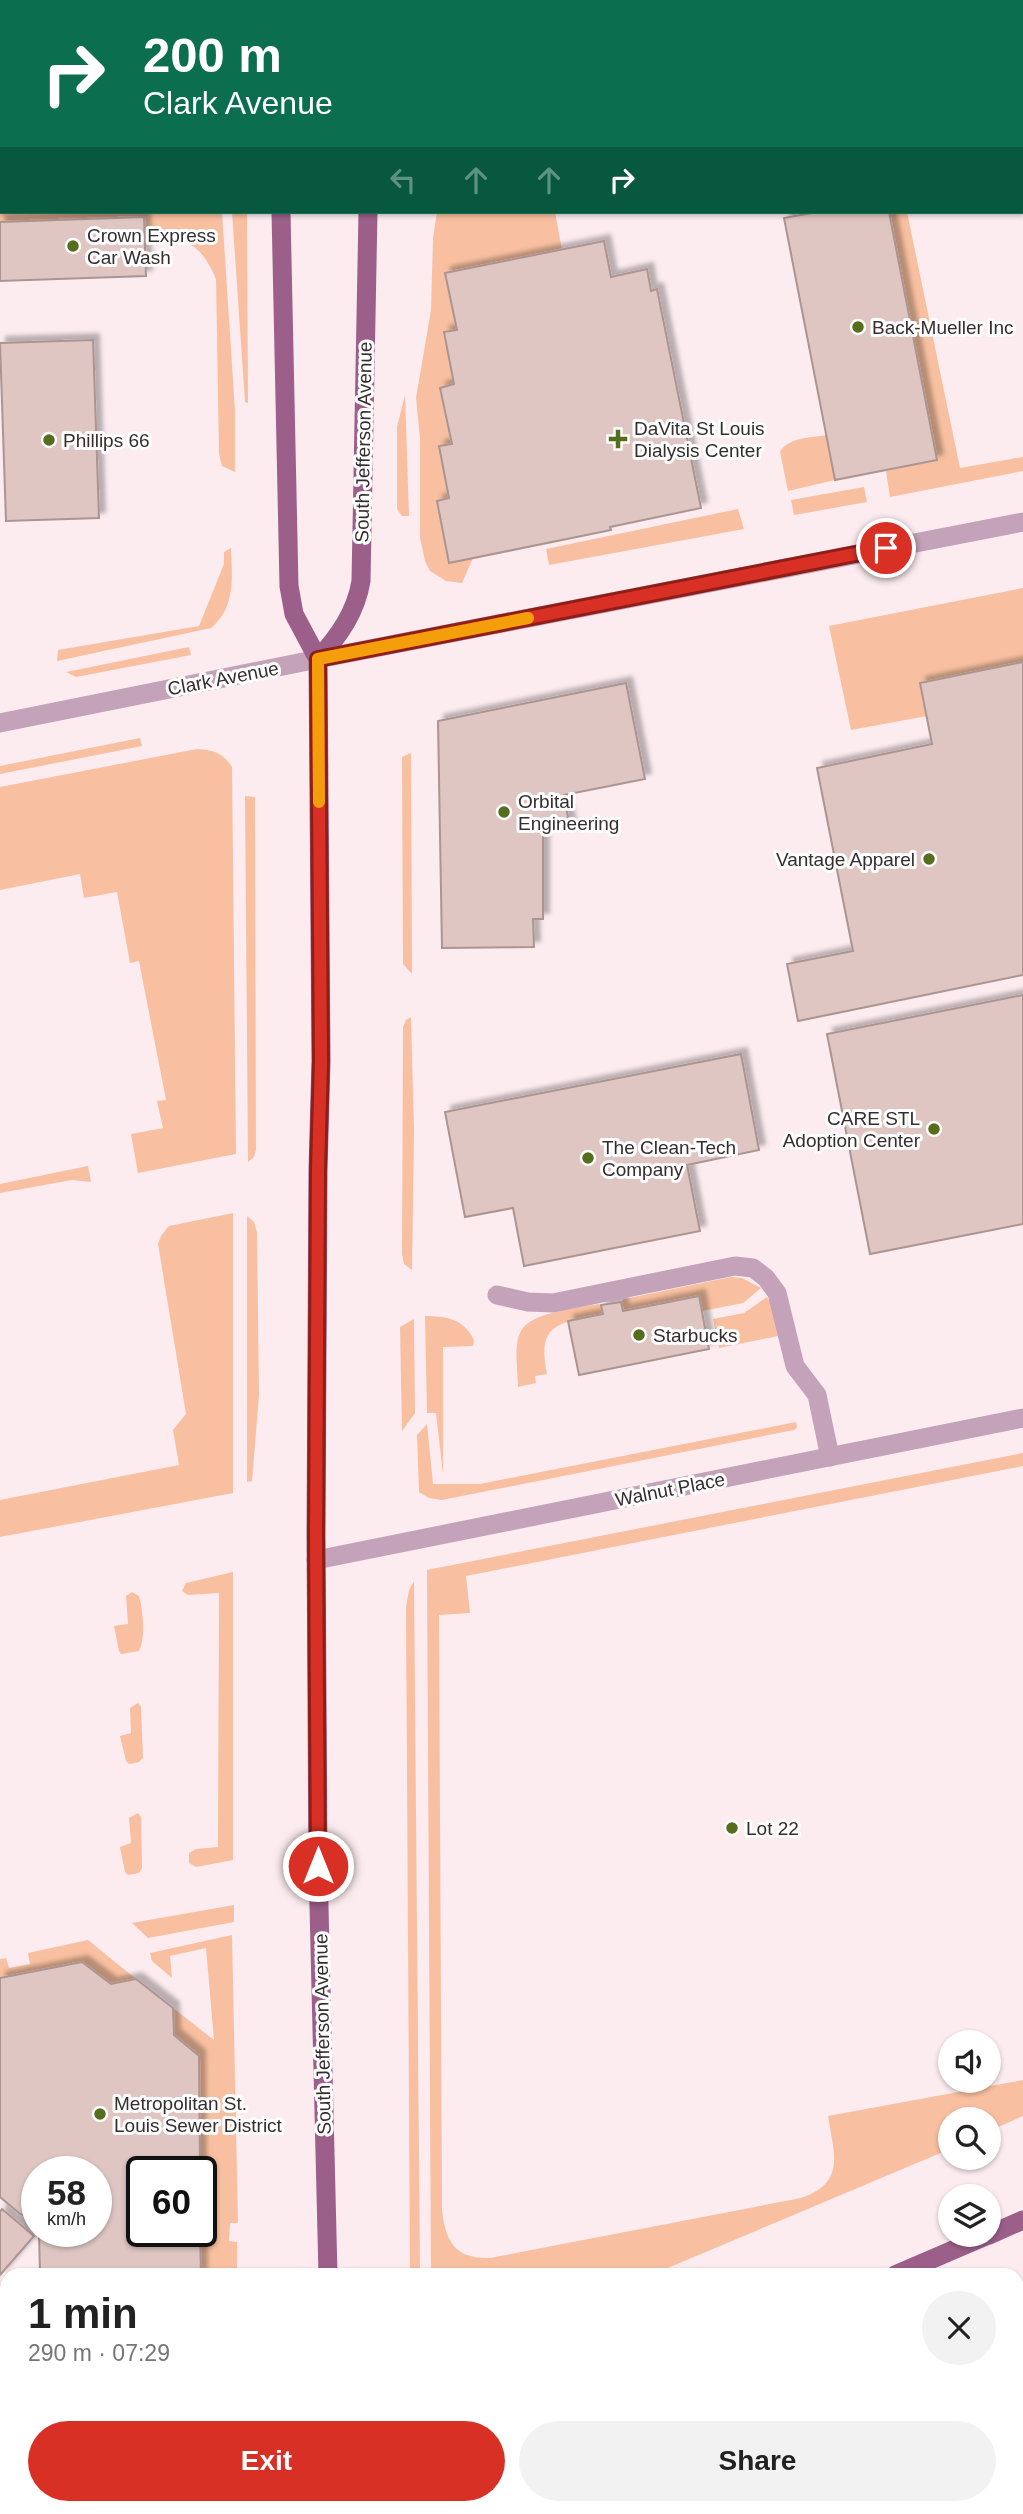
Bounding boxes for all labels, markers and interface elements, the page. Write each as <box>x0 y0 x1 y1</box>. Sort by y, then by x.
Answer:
icon: right <box>28 28 119 119</box>
text: 200 m <box>143 28 282 82</box>
text: Clark Avenue <box>143 85 333 121</box>
icon: left <box>384 161 422 199</box>
icon: ahead <box>457 161 495 199</box>
icon: ahead <box>530 161 568 199</box>
icon: right <box>603 161 641 199</box>
place label: Crown Express Car Wash <box>87 225 216 268</box>
marker: Crown Express Car Wash <box>65 238 81 254</box>
place label: Back-Mueller Inc <box>872 317 1014 338</box>
marker: Back-Mueller Inc <box>850 319 866 335</box>
street label: South Jefferson Avenue <box>351 341 376 543</box>
place label: DaVita St Louis Dialysis Center <box>634 418 765 461</box>
marker: DaVita St Louis Dialysis Center <box>608 429 628 449</box>
place label: Phillips 66 <box>63 430 150 451</box>
marker: Phillips 66 <box>41 432 57 448</box>
pin <box>856 518 916 578</box>
icon: arrive <box>867 529 905 567</box>
street label: Clark Avenue <box>166 657 280 700</box>
place label: Orbital Engineering <box>518 791 619 834</box>
marker: Orbital Engineering <box>496 804 512 820</box>
place label: Vantage Apparel <box>776 849 915 870</box>
marker: Vantage Apparel <box>921 851 937 867</box>
place label: CARE STL Adoption Center <box>783 1108 921 1151</box>
marker: CARE STL Adoption Center <box>926 1121 942 1137</box>
place label: The Clean-Tech Company <box>602 1137 736 1180</box>
marker: The Clean-Tech Company <box>580 1150 596 1166</box>
place label: Starbucks <box>653 1325 737 1346</box>
marker: Starbucks <box>631 1327 647 1343</box>
street label: Walnut Place <box>613 1469 727 1510</box>
place label: Lot 22 <box>746 1818 799 1839</box>
marker: Lot 22 <box>724 1820 740 1836</box>
position arrow <box>281 1829 355 1903</box>
street label: South Jefferson Avenue <box>310 1933 335 2135</box>
map controls <box>938 2030 1001 2247</box>
button: sound <box>938 2030 1001 2093</box>
place label: Metropolitan St. Louis Sewer District <box>114 2093 283 2136</box>
marker: Metropolitan St. Louis Sewer District <box>92 2106 108 2122</box>
button: search <box>938 2107 1001 2170</box>
speed limit sign: 60 <box>126 2156 217 2247</box>
text: 58 <box>47 2173 86 2212</box>
button: layers <box>938 2184 1001 2247</box>
text: km/h <box>47 2209 86 2229</box>
text: 1 min <box>28 2290 138 2337</box>
button: close <box>922 2291 996 2365</box>
text: 290 m · 07:29 <box>28 2340 170 2366</box>
button: Exit <box>28 2421 505 2501</box>
button: Share <box>519 2421 996 2501</box>

